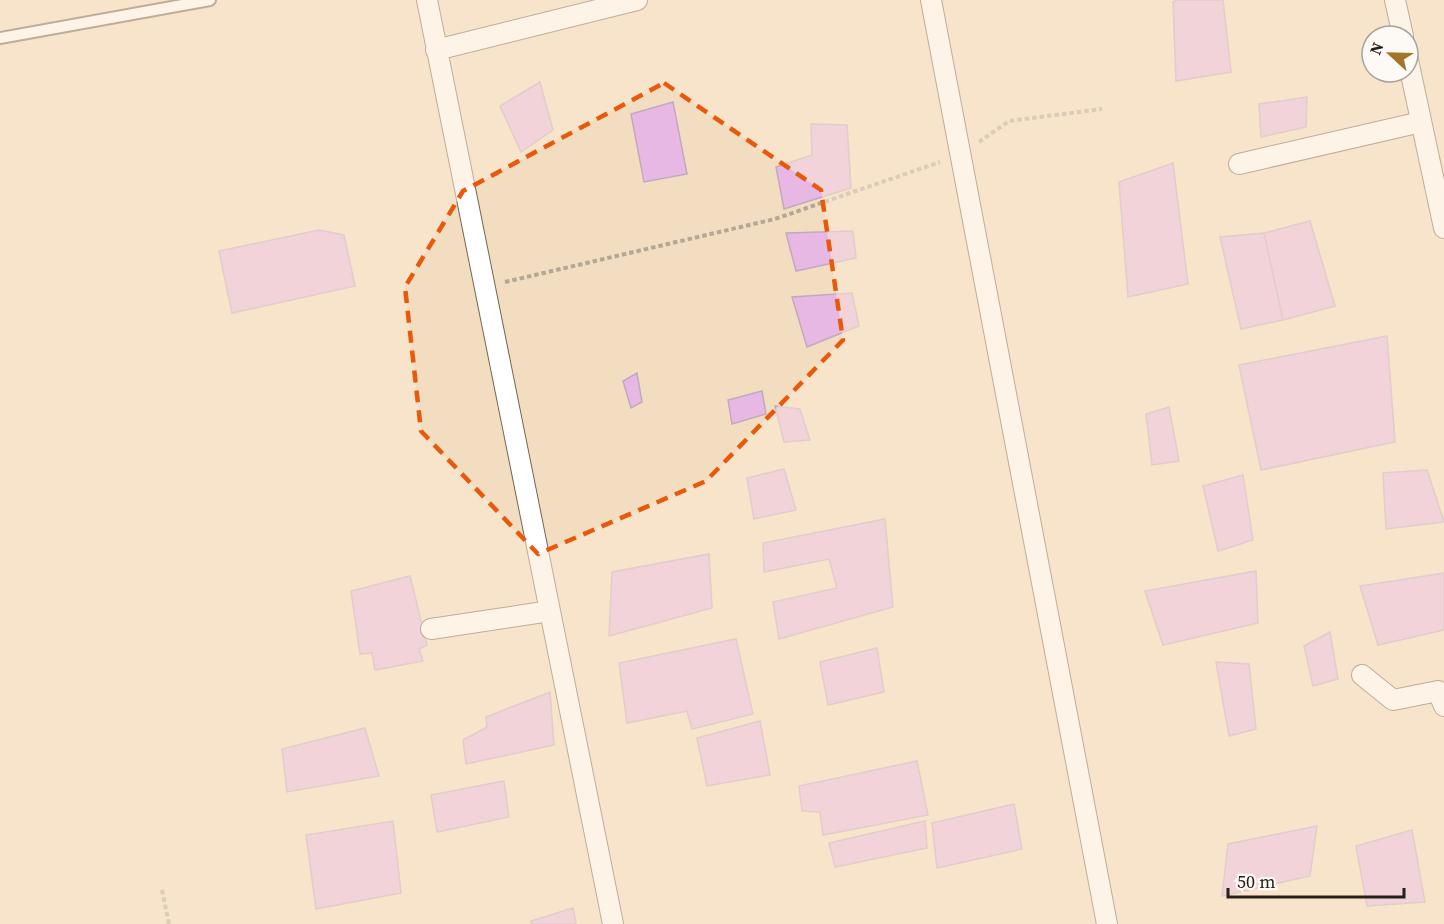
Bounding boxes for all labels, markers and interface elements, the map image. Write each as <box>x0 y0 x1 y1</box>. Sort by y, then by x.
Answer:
north arrow <box>1360 24 1420 84</box>
text: N <box>1364 39 1389 58</box>
scale bar <box>1228 861 1404 899</box>
text: 50 m <box>1237 869 1275 894</box>

